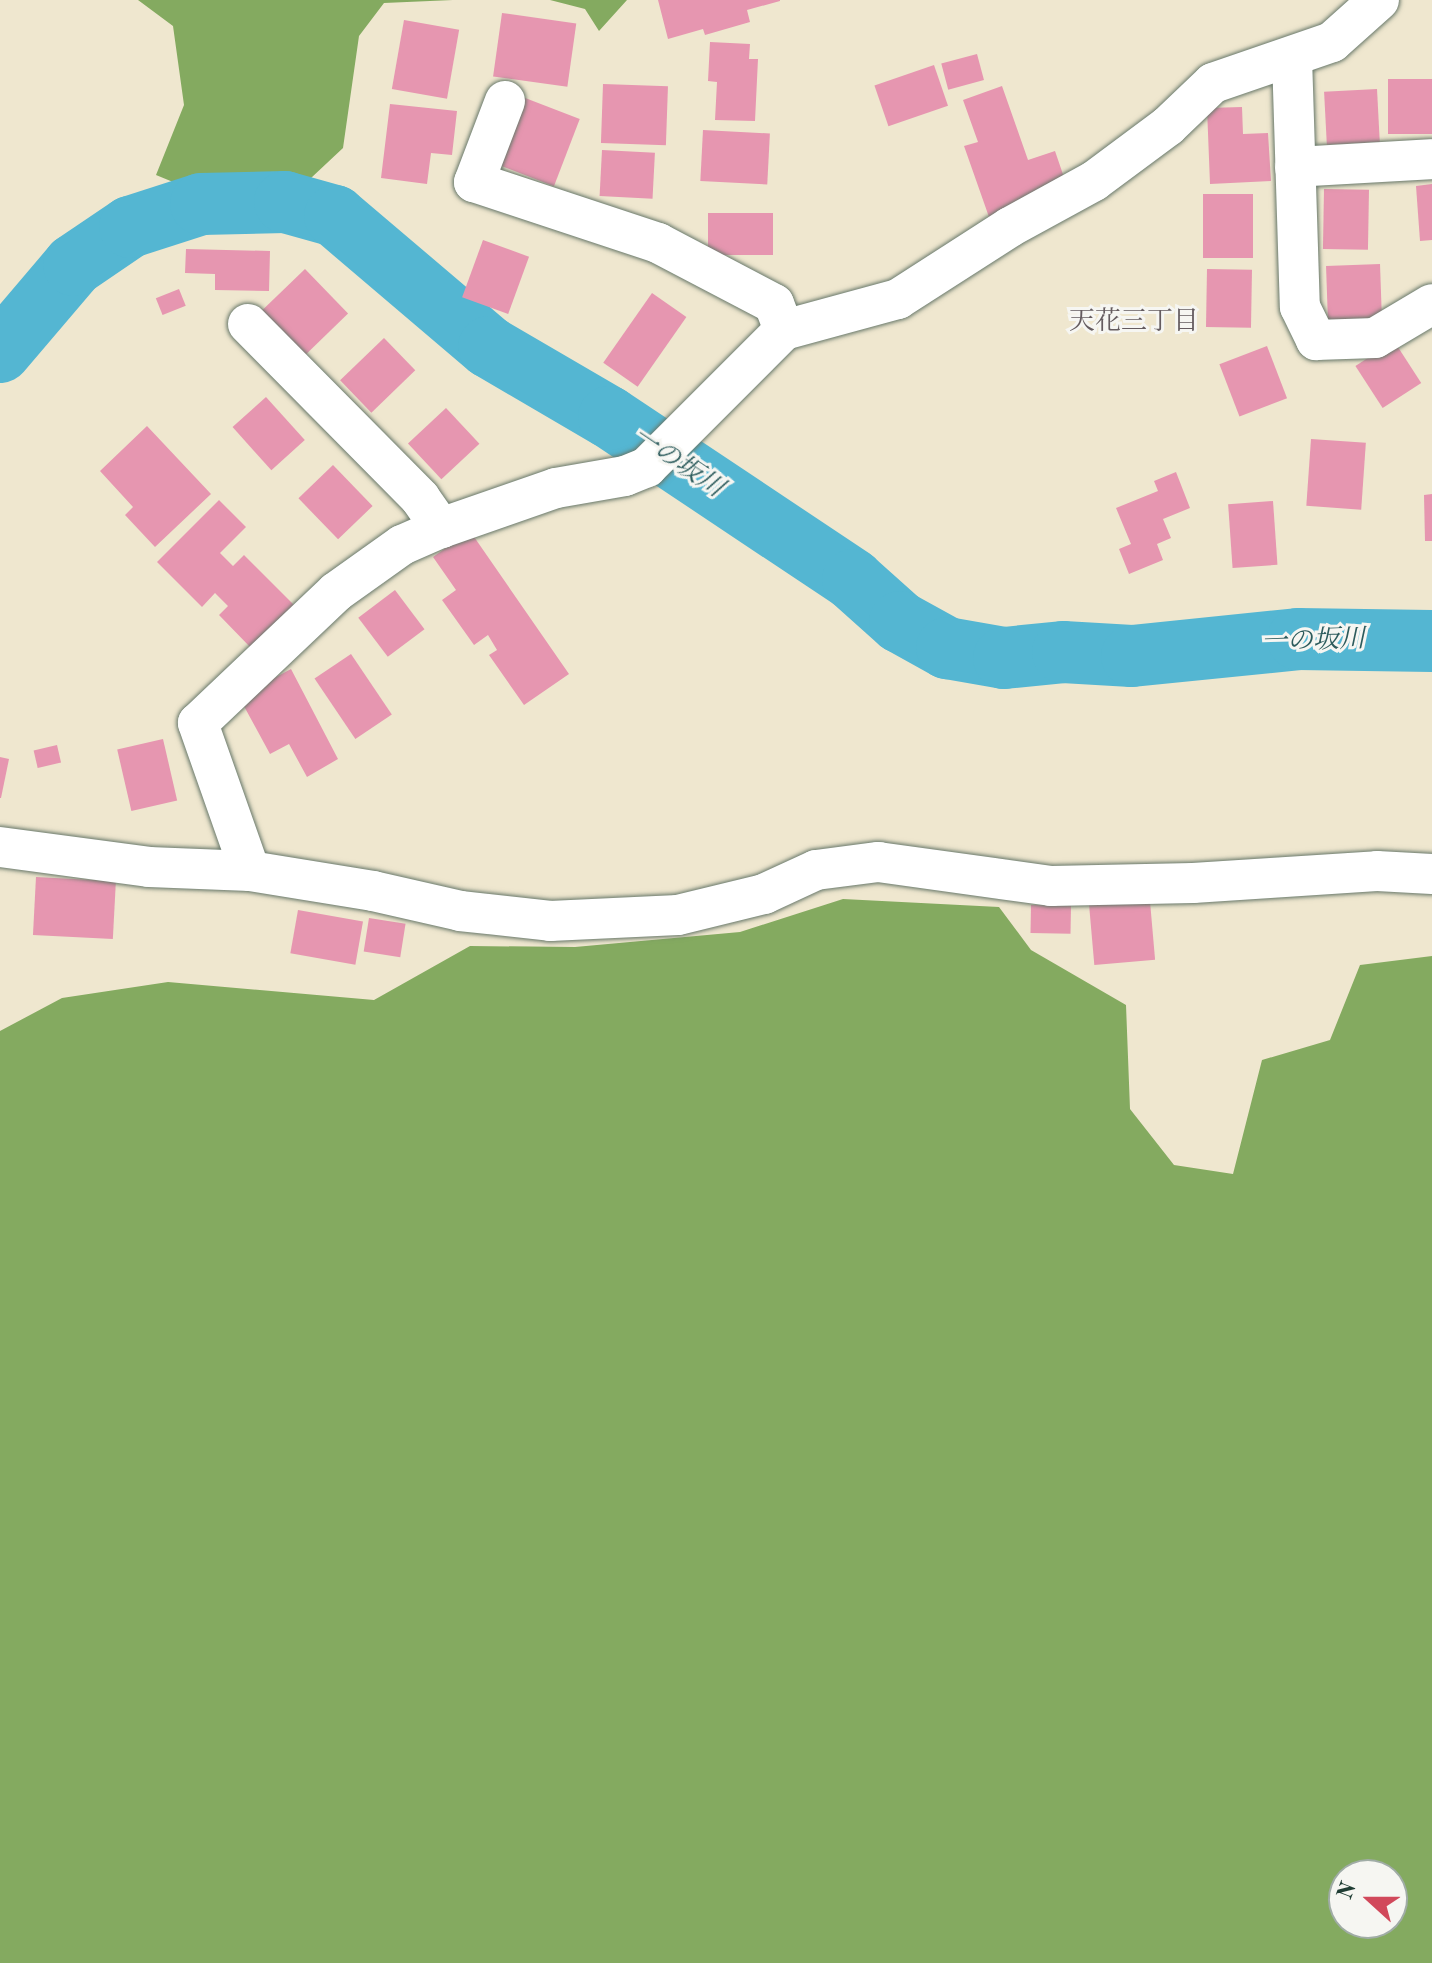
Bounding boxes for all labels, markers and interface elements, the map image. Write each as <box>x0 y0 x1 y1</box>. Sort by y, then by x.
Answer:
district label: 天花三丁目 <box>1069 307 1199 339</box>
water label: 一の坂川 <box>625 421 729 505</box>
water label: 一の坂川 <box>1260 625 1366 659</box>
north arrow <box>1328 1859 1408 1939</box>
text: N <box>1334 1879 1361 1903</box>

